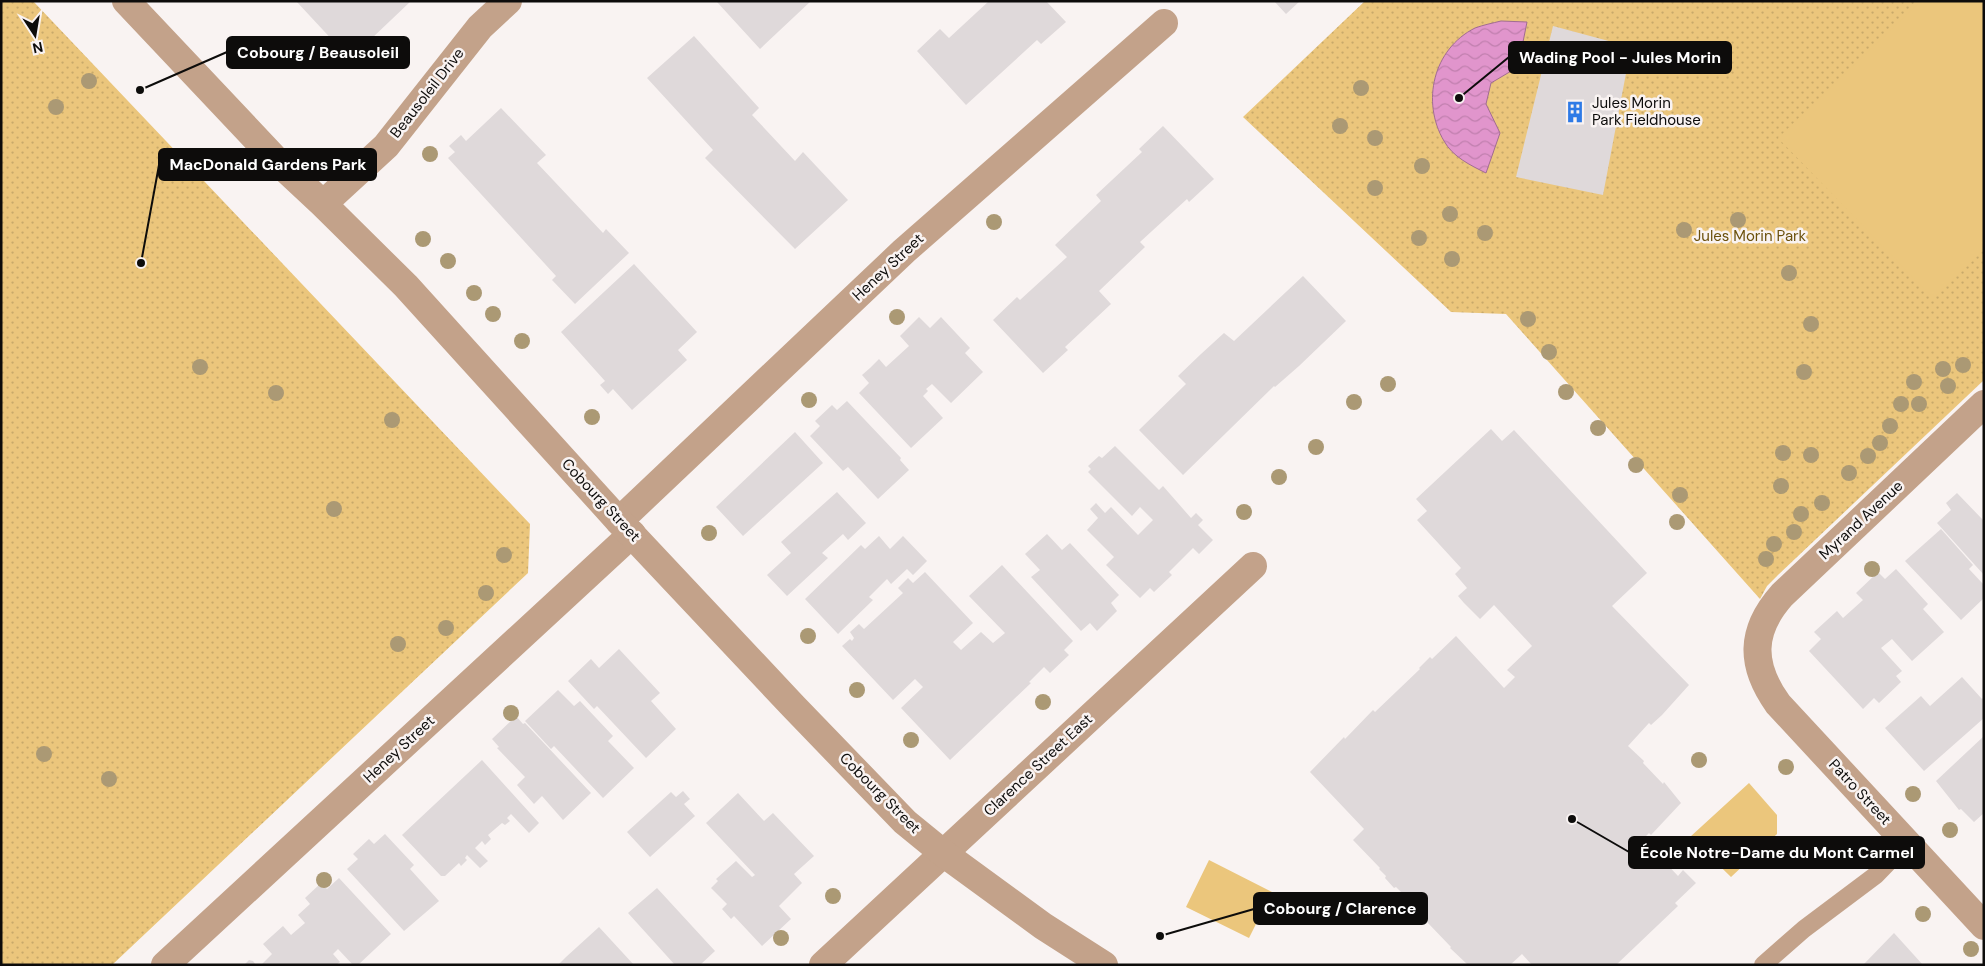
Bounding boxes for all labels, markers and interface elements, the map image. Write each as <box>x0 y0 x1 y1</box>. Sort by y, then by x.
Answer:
north arrow <box>10 10 60 60</box>
callout: Cobourg / Beausoleil <box>227 37 409 68</box>
text: N <box>31 38 45 58</box>
text: Cobourg / Beausoleil <box>237 42 399 63</box>
callout: Wading Pool - Jules Morin <box>1509 42 1731 73</box>
street label: Beausoleil Drive <box>386 44 468 142</box>
text: Wading Pool - Jules Morin <box>1519 47 1721 68</box>
place label: Jules Morin Park Fieldhouse <box>1592 93 1701 130</box>
building icon: Jules Morin Park Fieldhouse <box>1562 99 1588 125</box>
callout: MacDonald Gardens Park <box>159 149 376 180</box>
text: MacDonald Gardens Park <box>169 154 367 175</box>
park label: Jules Morin Park <box>1694 226 1807 246</box>
street label: Heney Street <box>848 229 928 305</box>
street label: Cobourg Street <box>557 454 645 546</box>
street label: Myrand Avenue <box>1815 476 1907 564</box>
street label: Clarence Street East <box>979 709 1097 821</box>
street label: Heney Street <box>359 711 439 787</box>
street label: Cobourg Street <box>835 748 925 838</box>
street label: Patro Street <box>1824 755 1896 829</box>
callout: École Notre-Dame du Mont Carmel <box>1629 837 1924 868</box>
text: École Notre-Dame du Mont Carmel <box>1640 842 1914 863</box>
callout: Cobourg / Clarence <box>1254 893 1427 924</box>
text: Cobourg / Clarence <box>1264 898 1416 919</box>

